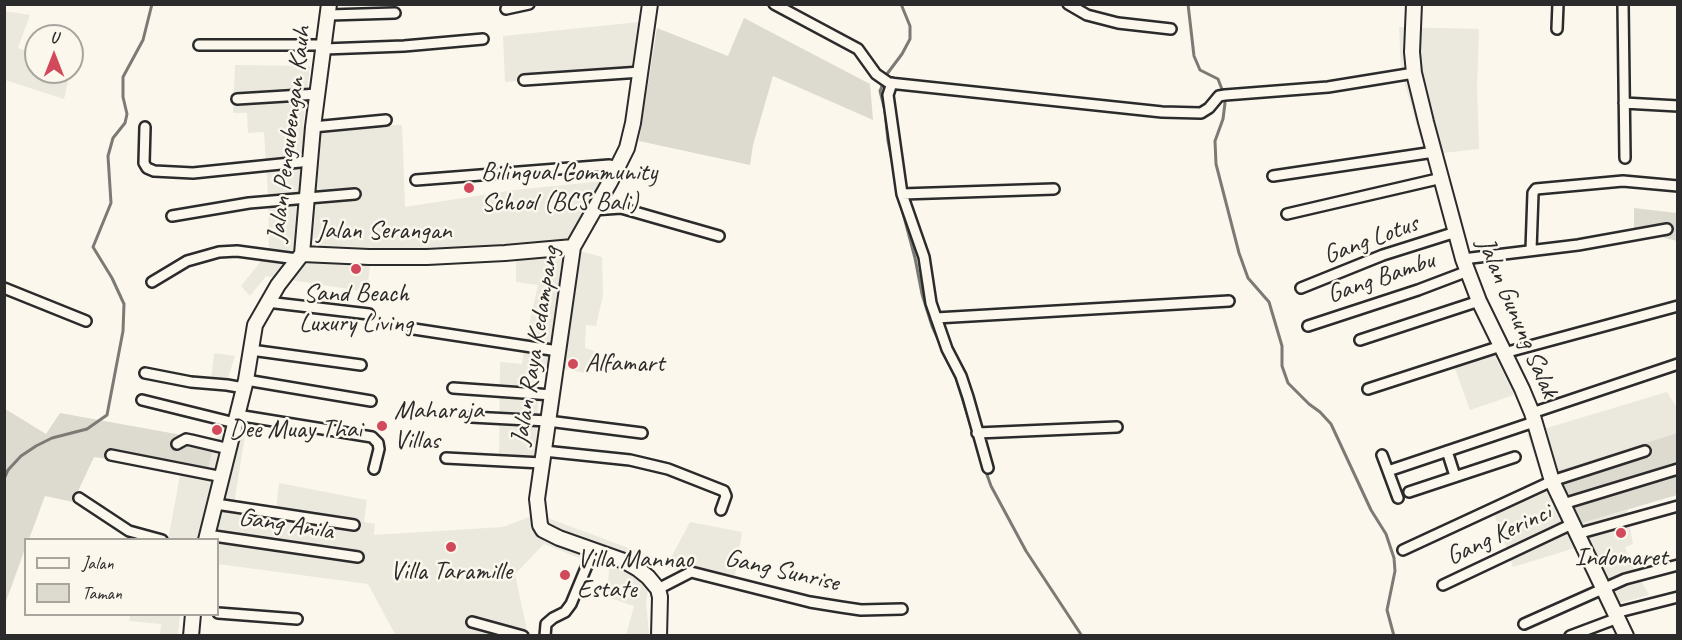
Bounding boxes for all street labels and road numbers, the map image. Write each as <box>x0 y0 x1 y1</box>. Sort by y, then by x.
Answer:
street label: Jalan Pengubengan Kauh <box>261 24 319 244</box>
street label: Gang Lotus <box>1319 208 1423 272</box>
street label: Jalan Serangan <box>316 215 452 247</box>
street label: Jalan Gunung Salak <box>1469 233 1565 403</box>
street label: Jalan Raya Kedampang <box>505 245 567 447</box>
street label: Gang Bambu <box>1323 245 1439 311</box>
street label: Gang Kerinci <box>1442 497 1556 573</box>
street label: Gang Anila <box>236 502 336 548</box>
street label: Gang Sunrise <box>722 543 842 599</box>

